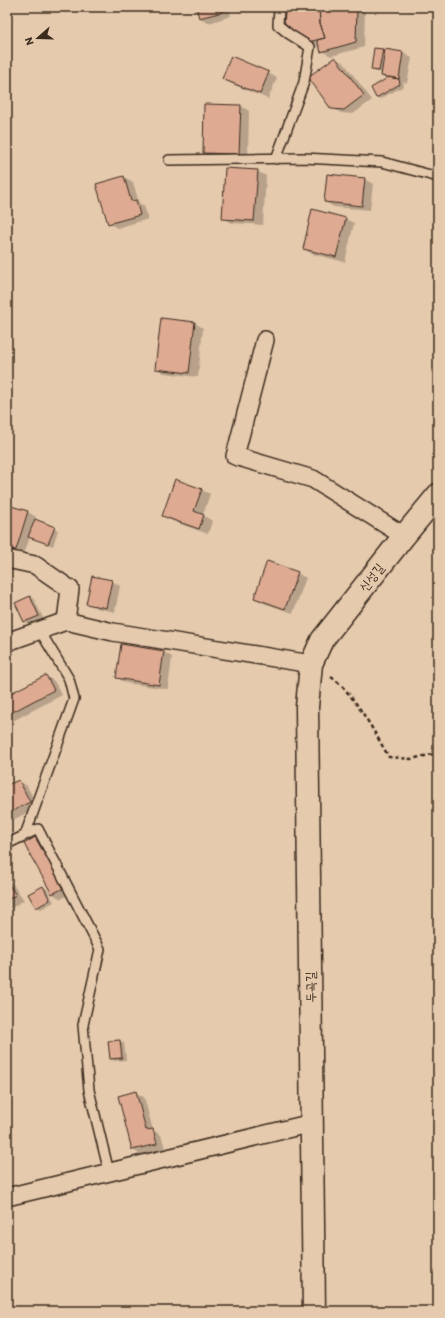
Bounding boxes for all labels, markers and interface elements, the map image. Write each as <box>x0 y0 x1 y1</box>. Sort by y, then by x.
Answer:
north arrow <box>18 18 58 58</box>
text: N <box>22 36 36 47</box>
street label: 신성길 <box>356 560 387 594</box>
street label: 두곡길 <box>303 971 318 1003</box>

